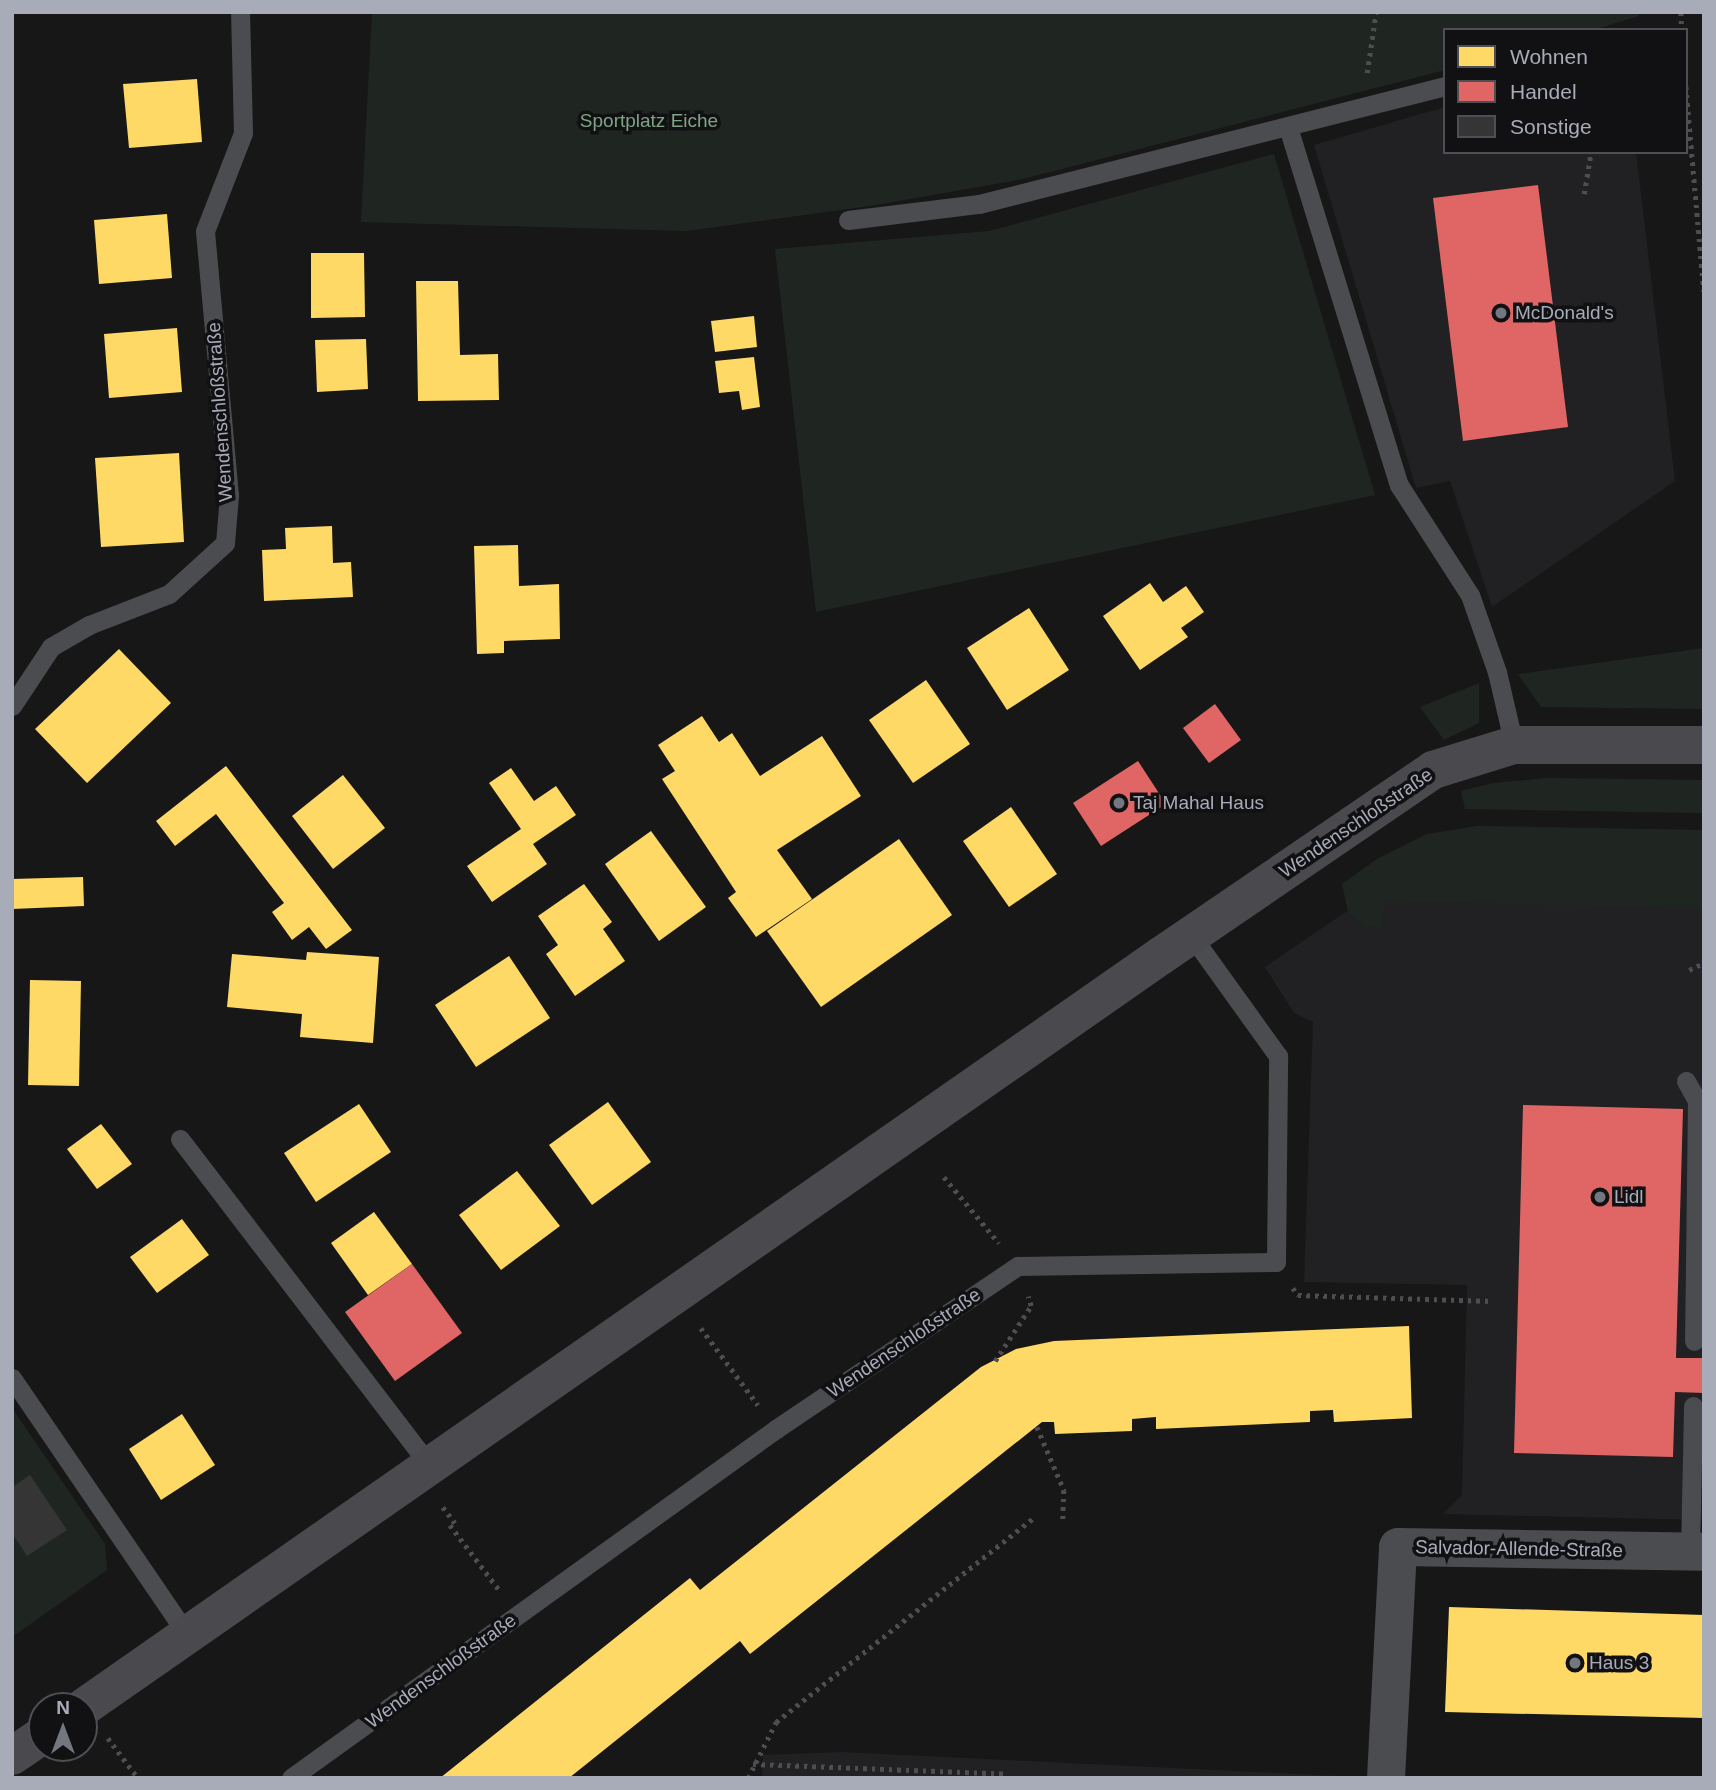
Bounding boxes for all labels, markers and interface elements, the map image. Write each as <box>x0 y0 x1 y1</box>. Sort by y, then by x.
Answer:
legend <box>1443 28 1688 154</box>
text: Wohnen <box>1510 45 1588 68</box>
text: Handel <box>1510 80 1577 103</box>
park label: Sportplatz Eiche <box>580 110 718 132</box>
text: Sonstige <box>1510 115 1592 138</box>
place label: McDonald's <box>1515 302 1614 324</box>
marker: McDonald's <box>1493 305 1509 321</box>
street label: Wendenschloßstraße <box>202 321 238 503</box>
street label: Wendenschloßstraße <box>1275 763 1437 883</box>
place label: Taj Mahal Haus <box>1133 792 1264 814</box>
marker: Taj Mahal Haus <box>1111 795 1127 811</box>
place label: Lidl <box>1614 1186 1644 1208</box>
marker: Lidl <box>1592 1189 1608 1205</box>
street label: Wendenschloßstraße <box>823 1283 985 1403</box>
street label: Salvador-Allende-Straße <box>1415 1536 1623 1562</box>
street label: Wendenschloßstraße <box>361 1609 521 1733</box>
place label: Haus 3 <box>1589 1652 1649 1674</box>
marker: Haus 3 <box>1567 1655 1583 1671</box>
north arrow <box>28 1692 98 1762</box>
text: N <box>56 1697 70 1718</box>

